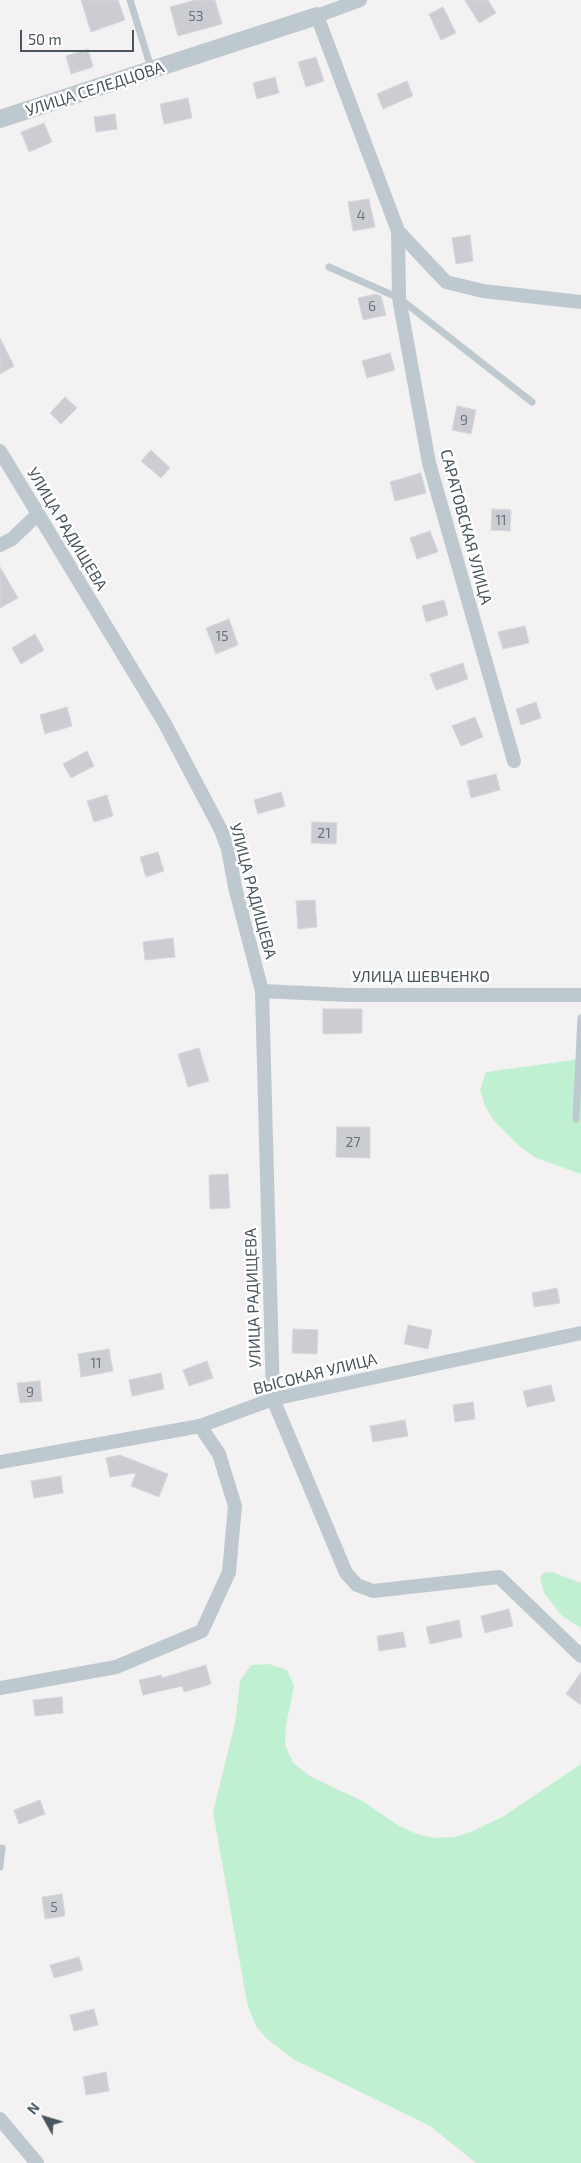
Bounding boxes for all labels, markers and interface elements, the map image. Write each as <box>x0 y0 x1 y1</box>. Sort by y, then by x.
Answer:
house number: 53 <box>188 8 204 24</box>
scale bar <box>22 20 136 52</box>
text: 50 m <box>28 30 62 48</box>
street label: УЛИЦА СЕЛЕДЦОВА <box>23 58 167 120</box>
house number: 4 <box>357 207 365 223</box>
house number: 6 <box>368 298 376 314</box>
house number: 9 <box>460 412 468 428</box>
street label: САРАТОВСКАЯ УЛИЦА <box>436 447 496 607</box>
street label: УЛИЦА РАДИЩЕВА <box>23 464 111 594</box>
house number: 11 <box>495 512 507 528</box>
house number: 15 <box>215 628 229 644</box>
street label: УЛИЦА РАДИЩЕВА <box>226 821 280 961</box>
house number: 21 <box>317 825 331 841</box>
street label: УЛИЦА ШЕВЧЕНКО <box>352 967 490 987</box>
house number: 27 <box>345 1134 361 1150</box>
street label: УЛИЦА РАДИЩЕВА <box>241 1228 265 1368</box>
street label: ВЫСОКАЯ УЛИЦА <box>251 1349 379 1399</box>
house number: 11 <box>90 1355 102 1371</box>
house number: 9 <box>26 1384 34 1400</box>
house number: 5 <box>50 1899 58 1915</box>
north arrow <box>20 2093 70 2143</box>
text: N <box>23 2099 43 2118</box>

